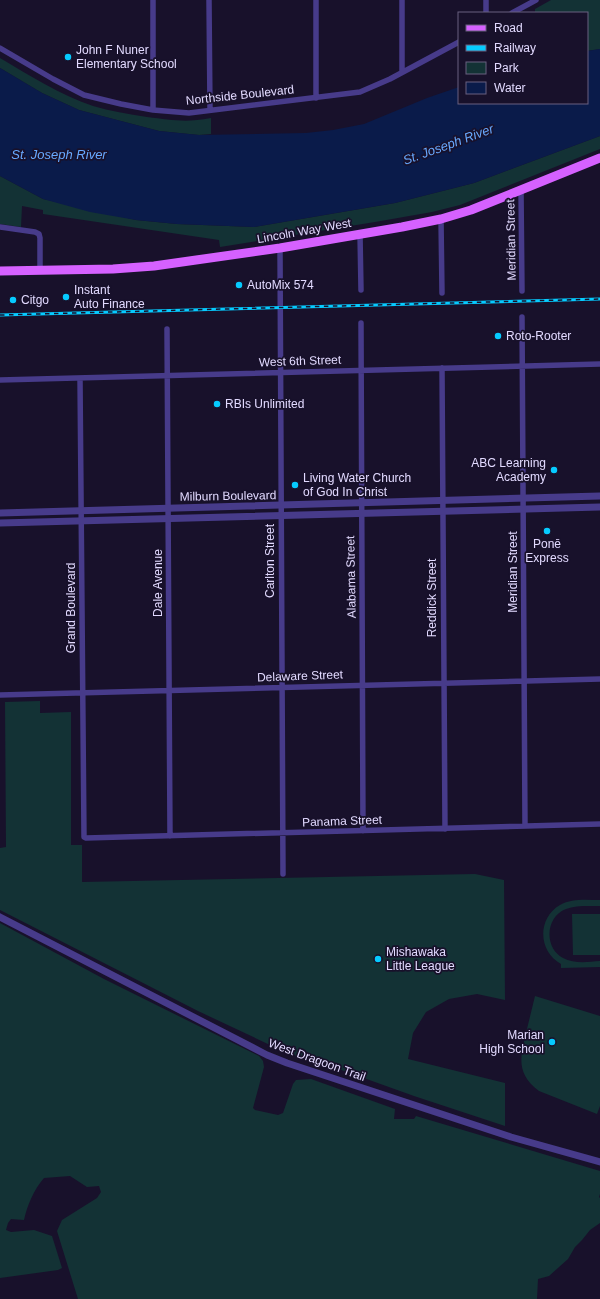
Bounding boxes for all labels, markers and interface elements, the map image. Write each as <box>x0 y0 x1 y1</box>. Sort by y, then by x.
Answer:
legend <box>458 12 588 104</box>
text: Road <box>494 21 523 35</box>
text: Railway <box>494 41 536 55</box>
place label: John F Nuner Elementary School <box>76 43 177 71</box>
marker: John F Nuner Elementary School <box>63 52 73 62</box>
text: Park <box>494 61 520 75</box>
text: Water <box>494 81 526 95</box>
street label: Northside Boulevard <box>185 82 295 108</box>
water label: St. Joseph River <box>401 121 496 168</box>
water label: St. Joseph River <box>11 147 107 162</box>
street label: Meridian Street <box>503 199 519 281</box>
street label: Lincoln Way West <box>256 216 353 246</box>
place label: AutoMix 574 <box>247 278 314 292</box>
marker: AutoMix 574 <box>234 280 244 290</box>
place label: Instant Auto Finance <box>74 283 145 311</box>
marker: Instant Auto Finance <box>61 292 71 302</box>
place label: Citgo <box>21 293 49 307</box>
marker: Citgo <box>8 295 18 305</box>
place label: Roto-Rooter <box>506 329 571 343</box>
marker: Roto-Rooter <box>493 331 503 341</box>
street label: West 6th Street <box>259 353 342 369</box>
place label: RBIs Unlimited <box>225 397 304 411</box>
marker: RBIs Unlimited <box>212 399 222 409</box>
place label: ABC Learning Academy <box>471 456 546 484</box>
marker: ABC Learning Academy <box>549 465 559 475</box>
place label: Living Water Church of God In Christ <box>303 471 411 499</box>
marker: Living Water Church of God In Christ <box>290 480 300 490</box>
street label: Milburn Boulevard <box>180 488 276 504</box>
street label: Carlton Street <box>263 523 277 598</box>
marker: Ponē Express <box>542 526 552 536</box>
street label: Meridian Street <box>506 531 520 613</box>
street label: Alabama Street <box>343 535 359 618</box>
place label: Ponē Express <box>525 537 569 565</box>
street label: Dale Avenue <box>151 549 165 617</box>
street label: Reddick Street <box>425 558 439 637</box>
street label: Grand Boulevard <box>64 563 78 653</box>
street label: Delaware Street <box>257 667 344 684</box>
street label: Panama Street <box>302 813 383 829</box>
place label: Mishawaka Little League <box>386 945 455 973</box>
marker: Mishawaka Little League <box>373 954 383 964</box>
place label: Marian High School <box>479 1028 544 1056</box>
street label: West Dragoon Trail <box>266 1036 368 1084</box>
marker: Marian High School <box>547 1037 557 1047</box>

